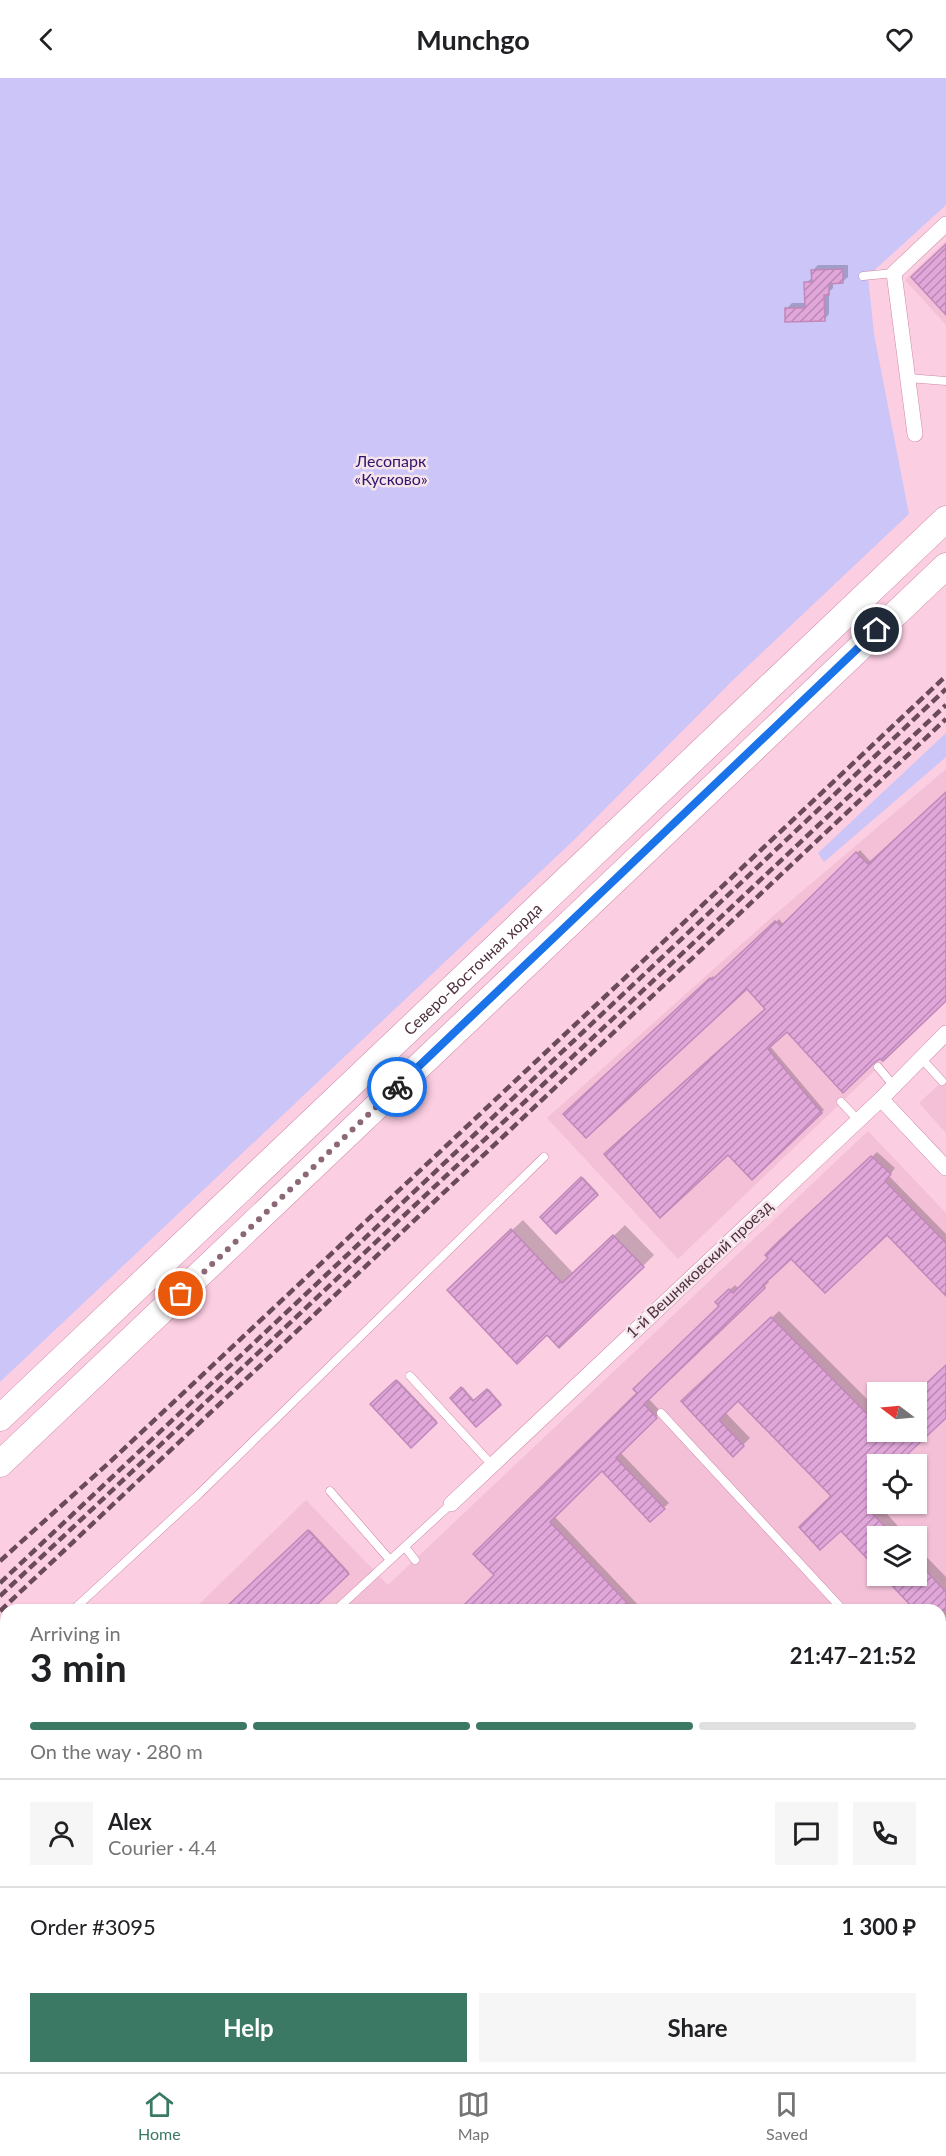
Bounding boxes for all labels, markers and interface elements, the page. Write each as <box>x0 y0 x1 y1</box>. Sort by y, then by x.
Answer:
icon: back <box>30 23 63 56</box>
text: Munchgo <box>416 23 530 56</box>
icon: heart <box>883 23 916 56</box>
park label: Лесопарк «Кусково» <box>354 451 428 488</box>
pin <box>851 604 902 655</box>
icon: home <box>860 613 893 646</box>
street label: Северо-Восточная хорда <box>399 898 545 1039</box>
courier <box>367 1057 427 1117</box>
icon: bike <box>381 1071 414 1104</box>
street label: 1-й Вешняковский проезд <box>622 1196 776 1341</box>
pin <box>155 1268 206 1319</box>
icon: bag <box>164 1277 197 1310</box>
north arrow <box>867 1382 927 1442</box>
map controls <box>867 1382 927 1586</box>
button: locate <box>867 1454 927 1514</box>
button: layers <box>867 1526 927 1586</box>
text: Arriving in <box>30 1621 121 1645</box>
text: 21:47–21:52 <box>790 1642 916 1669</box>
text: 3 min <box>30 1644 127 1690</box>
text: On the way · 280 m <box>30 1739 203 1763</box>
button: person <box>30 1802 93 1865</box>
button: chat <box>775 1802 838 1865</box>
button: phone <box>853 1802 916 1865</box>
text: Alex <box>108 1808 152 1835</box>
text: Courier · 4.4 <box>108 1835 217 1859</box>
text: Order #3095 <box>30 1913 156 1940</box>
text: 1 300 ₽ <box>841 1913 916 1940</box>
button: Help <box>30 1993 467 2062</box>
button: Share <box>479 1993 916 2062</box>
tab: Home <box>138 2088 181 2143</box>
tab: Map <box>457 2088 490 2143</box>
tab: Saved <box>766 2088 808 2143</box>

